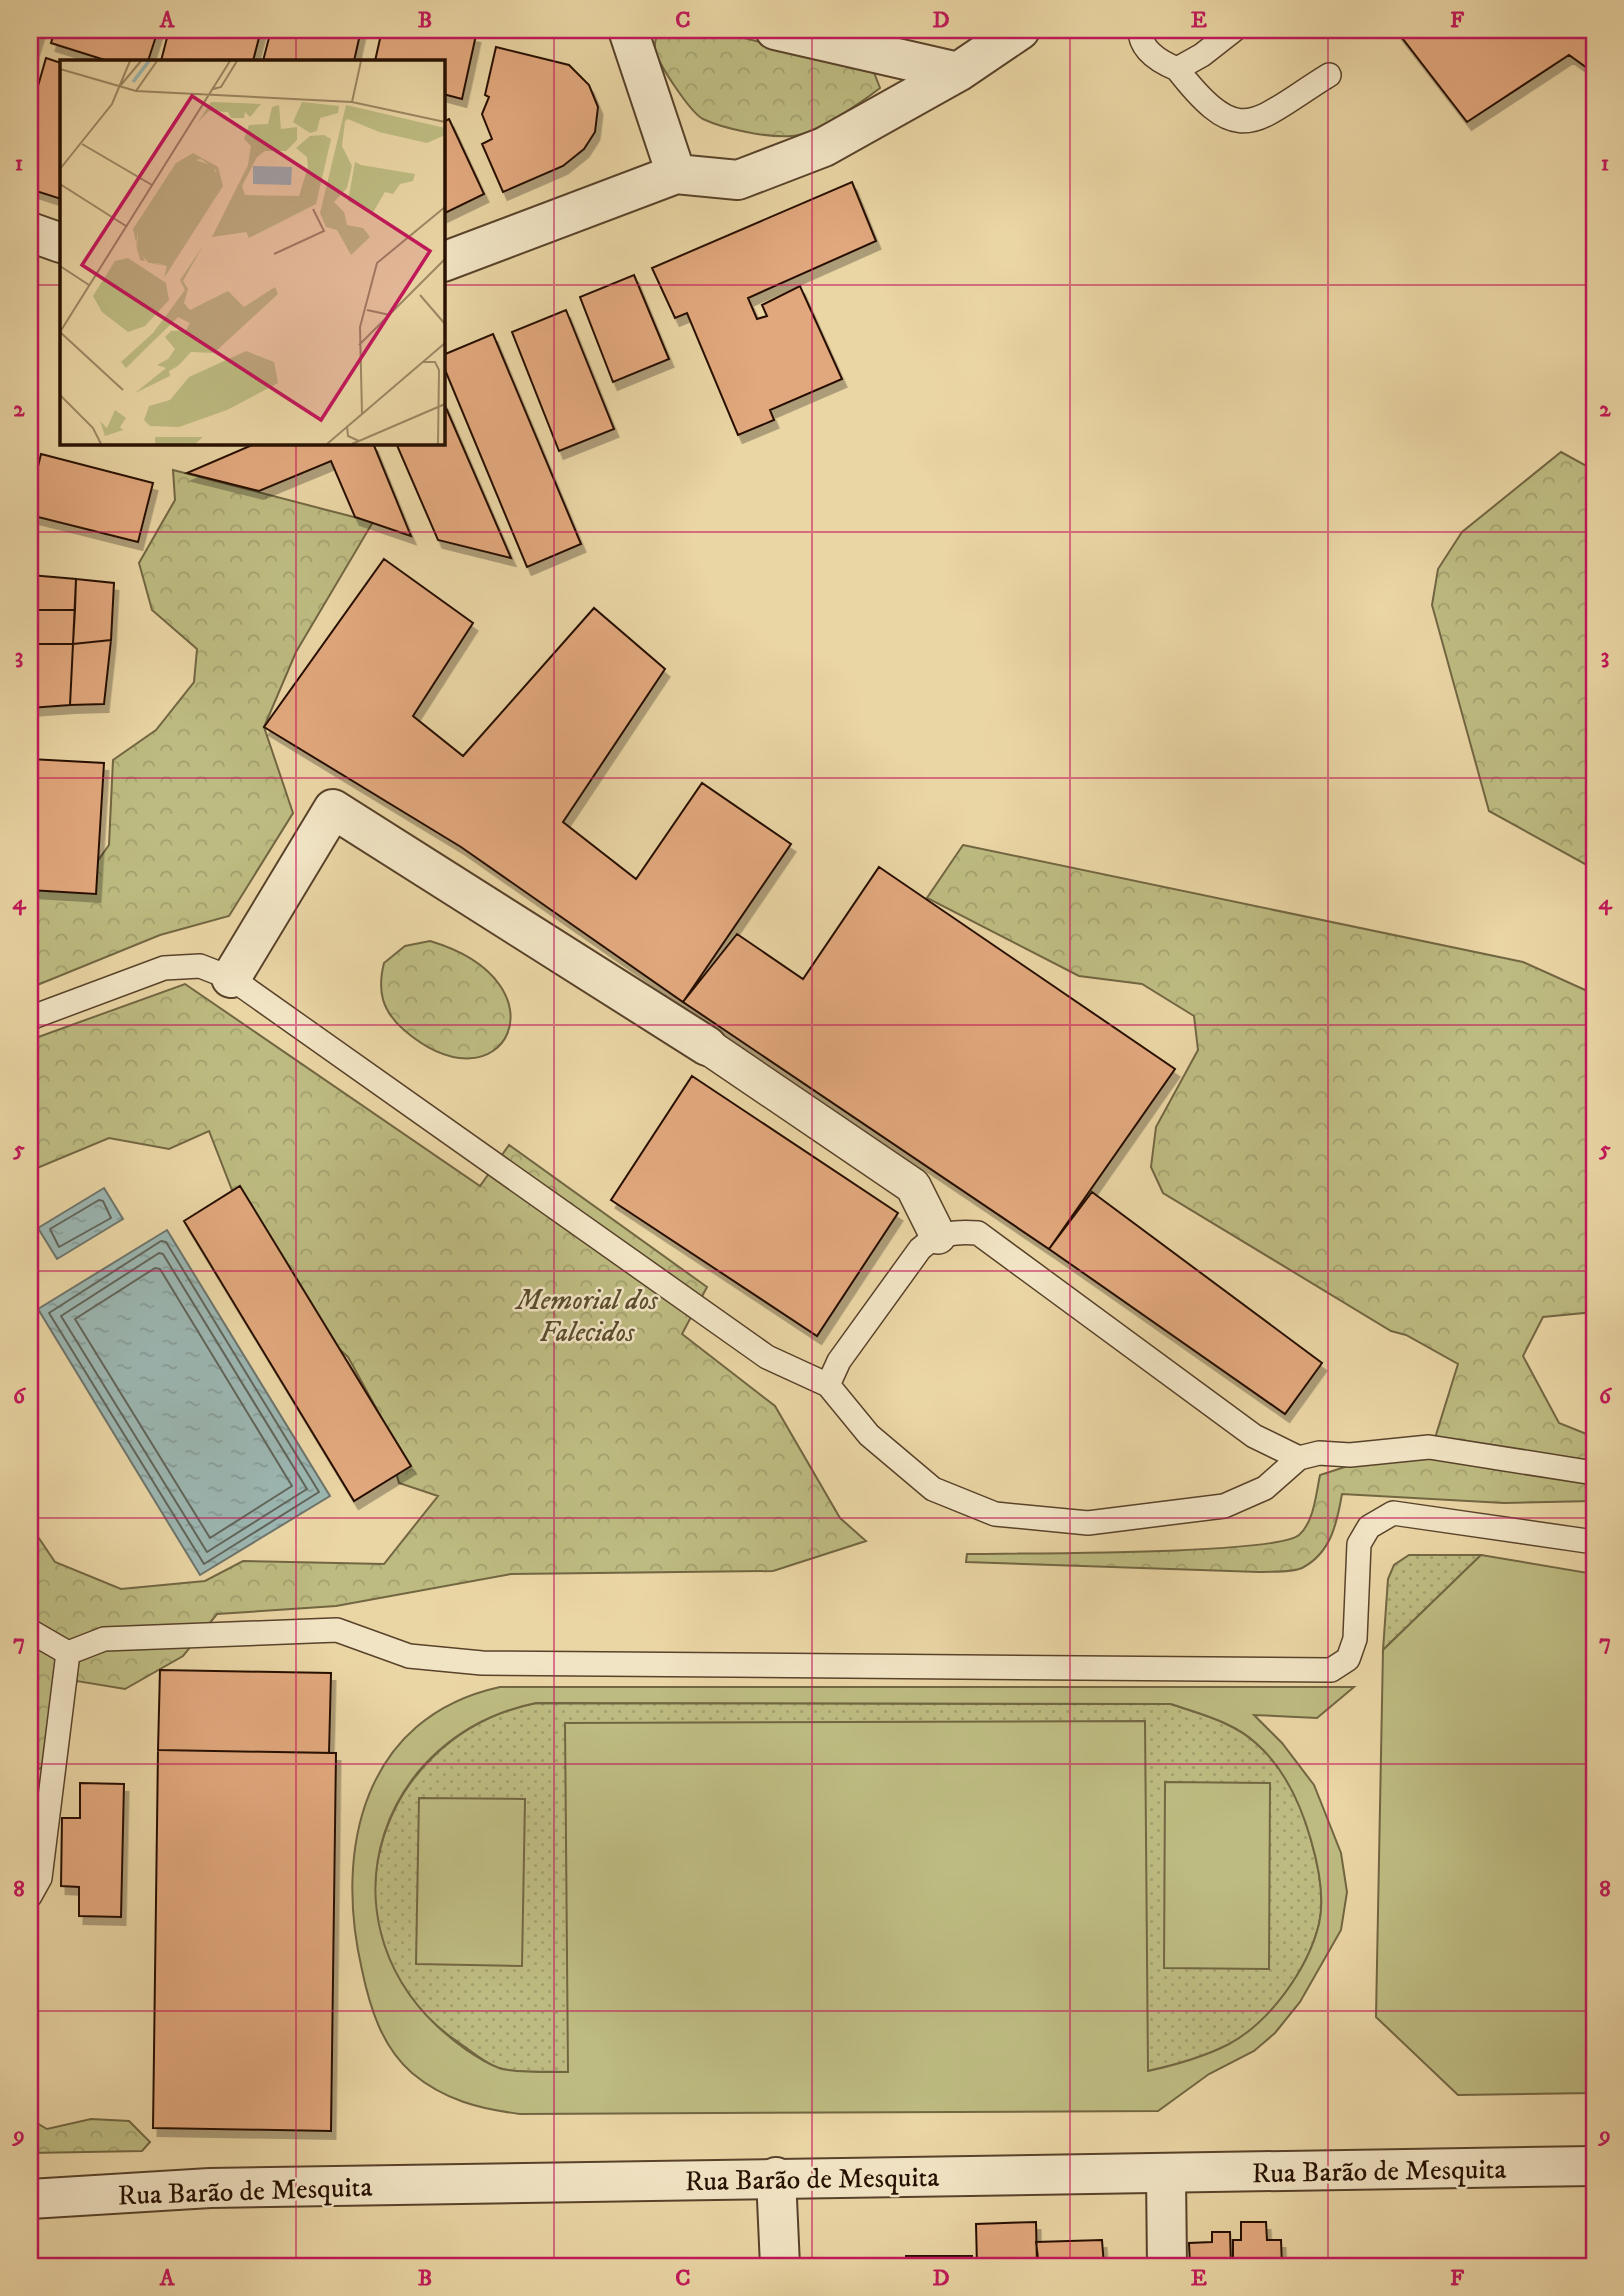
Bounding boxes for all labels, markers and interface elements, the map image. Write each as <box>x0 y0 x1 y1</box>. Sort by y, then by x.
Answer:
text: A <box>159 6 176 35</box>
text: B <box>418 6 432 35</box>
text: C <box>675 6 691 35</box>
text: D <box>932 6 950 35</box>
text: E <box>1191 6 1207 35</box>
text: F <box>1450 6 1465 35</box>
inset map <box>60 60 444 444</box>
text: 1 <box>15 149 23 178</box>
text: 1 <box>1601 149 1609 178</box>
text: 2 <box>13 395 25 424</box>
text: 2 <box>1599 395 1611 424</box>
text: 3 <box>15 642 23 671</box>
text: 3 <box>1601 642 1609 671</box>
text: 4 <box>12 888 27 917</box>
text: 4 <box>1598 888 1613 917</box>
text: 5 <box>12 1135 25 1164</box>
text: 5 <box>1598 1135 1611 1164</box>
park label: Memorial dos Falecidos <box>514 1283 658 1350</box>
text: 6 <box>13 1382 27 1411</box>
text: 6 <box>1599 1382 1613 1411</box>
text: 7 <box>13 1628 25 1657</box>
text: 7 <box>1599 1628 1611 1657</box>
text: 8 <box>13 1875 25 1904</box>
text: 8 <box>1599 1875 1611 1904</box>
text: 9 <box>11 2121 25 2150</box>
text: 9 <box>1597 2121 1611 2150</box>
street label: Rua Barão de Mesquita <box>1251 2152 1507 2191</box>
street label: Rua Barão de Mesquita <box>684 2160 940 2199</box>
street label: Rua Barão de Mesquita <box>117 2170 373 2213</box>
text: A <box>159 2264 176 2293</box>
text: B <box>418 2264 432 2293</box>
text: C <box>675 2264 691 2293</box>
text: D <box>932 2264 950 2293</box>
text: E <box>1191 2264 1207 2293</box>
text: F <box>1450 2264 1465 2293</box>

